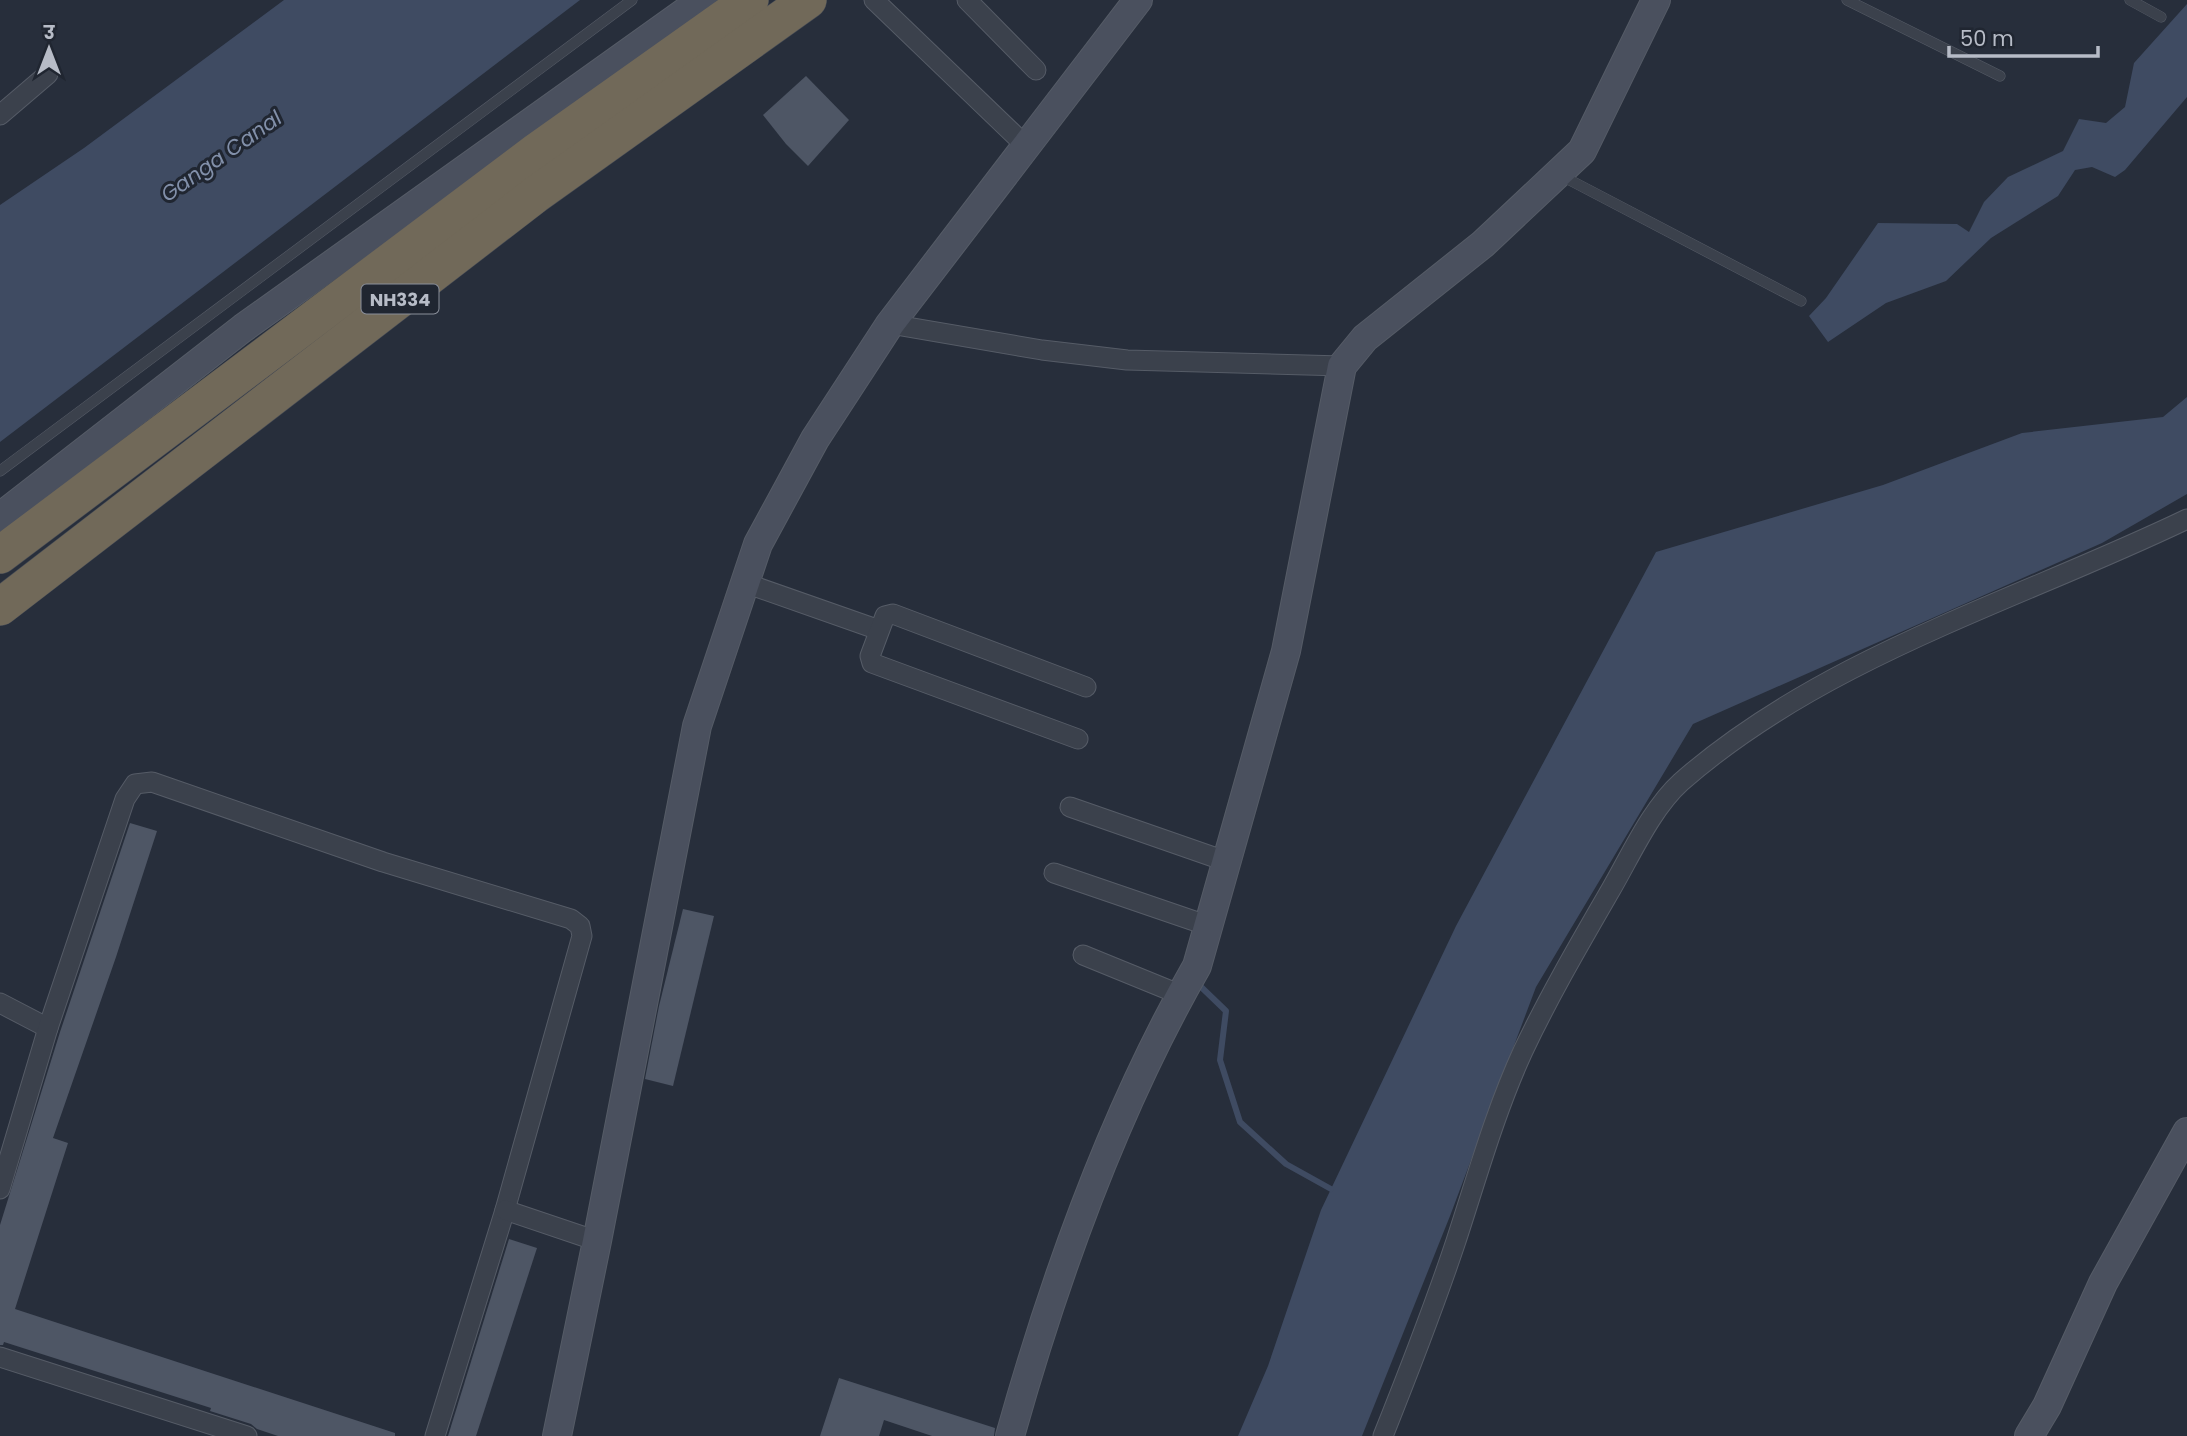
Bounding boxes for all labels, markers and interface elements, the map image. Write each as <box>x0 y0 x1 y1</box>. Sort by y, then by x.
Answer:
north arrow <box>14 14 84 84</box>
scale bar <box>1949 14 2098 58</box>
text: उ <box>43 19 56 46</box>
text: 50 m <box>1960 24 2014 53</box>
water label: Ganga Canal <box>155 103 288 209</box>
road number: NH334 <box>362 284 438 314</box>

